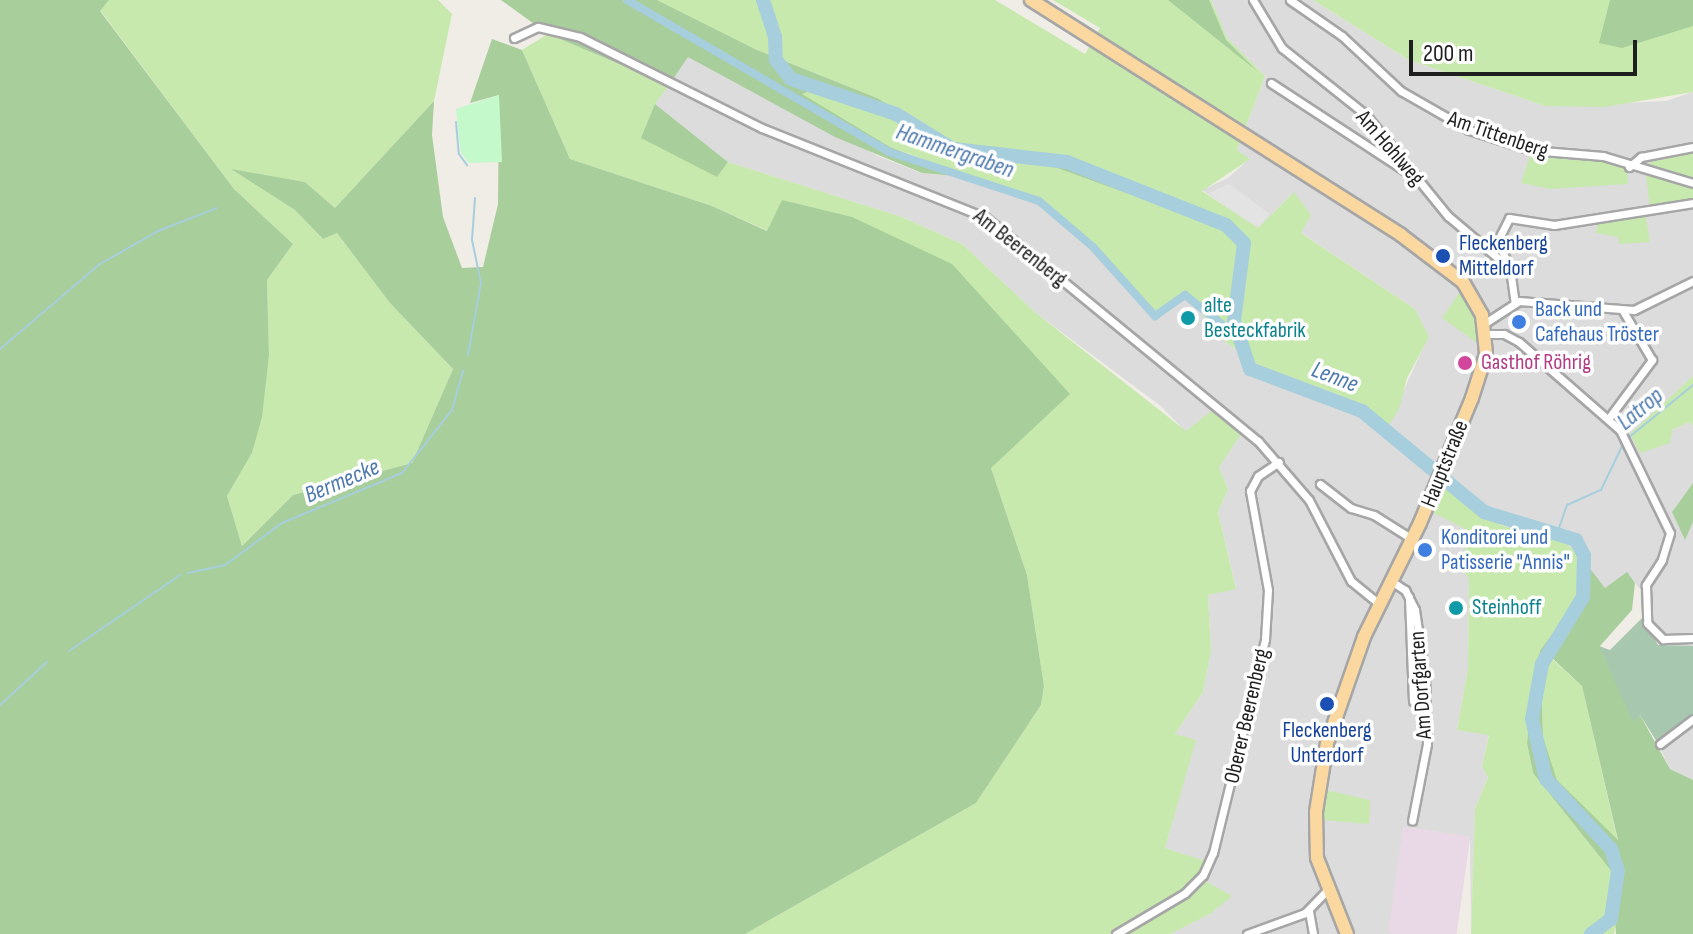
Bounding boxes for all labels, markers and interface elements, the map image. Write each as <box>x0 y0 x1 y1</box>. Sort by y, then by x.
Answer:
scale bar <box>1413 24 1641 74</box>
text: 200 m <box>1423 39 1474 68</box>
street label: Am Hohlweg <box>1350 105 1430 191</box>
street label: Am Tittenberg <box>1444 106 1552 164</box>
water label: Hammergraben <box>892 117 1018 185</box>
street label: Am Beerenberg <box>968 203 1072 293</box>
place label: Fleckenberg Mitteldorf <box>1459 230 1548 282</box>
marker: Fleckenberg Mitteldorf <box>1434 247 1452 265</box>
place label: alte Besteckfabrik <box>1204 292 1306 344</box>
place label: Back und Cafehaus Tröster <box>1535 296 1659 348</box>
marker: alte Besteckfabrik <box>1179 309 1197 327</box>
marker: Back und Cafehaus Tröster <box>1510 313 1528 331</box>
place label: Gasthof Röhrig <box>1481 350 1591 376</box>
marker: Gasthof Röhrig <box>1456 354 1474 372</box>
water label: Lenne <box>1308 355 1362 399</box>
water label: Latrop <box>1611 382 1669 436</box>
street label: Hauptstraße <box>1416 417 1474 511</box>
water label: Bermecke <box>300 452 384 510</box>
place label: Konditorei und Patisserie "Annis" <box>1441 524 1570 576</box>
marker: Konditorei und Patisserie "Annis" <box>1416 541 1434 559</box>
place label: Steinhoff <box>1472 595 1541 621</box>
marker: Steinhoff <box>1447 599 1465 617</box>
street label: Am Dorfgarten <box>1404 630 1438 740</box>
street label: Oberer Beerenberg <box>1219 646 1275 786</box>
marker: Fleckenberg Unterdorf <box>1318 695 1336 713</box>
place label: Fleckenberg Unterdorf <box>1283 717 1371 768</box>

